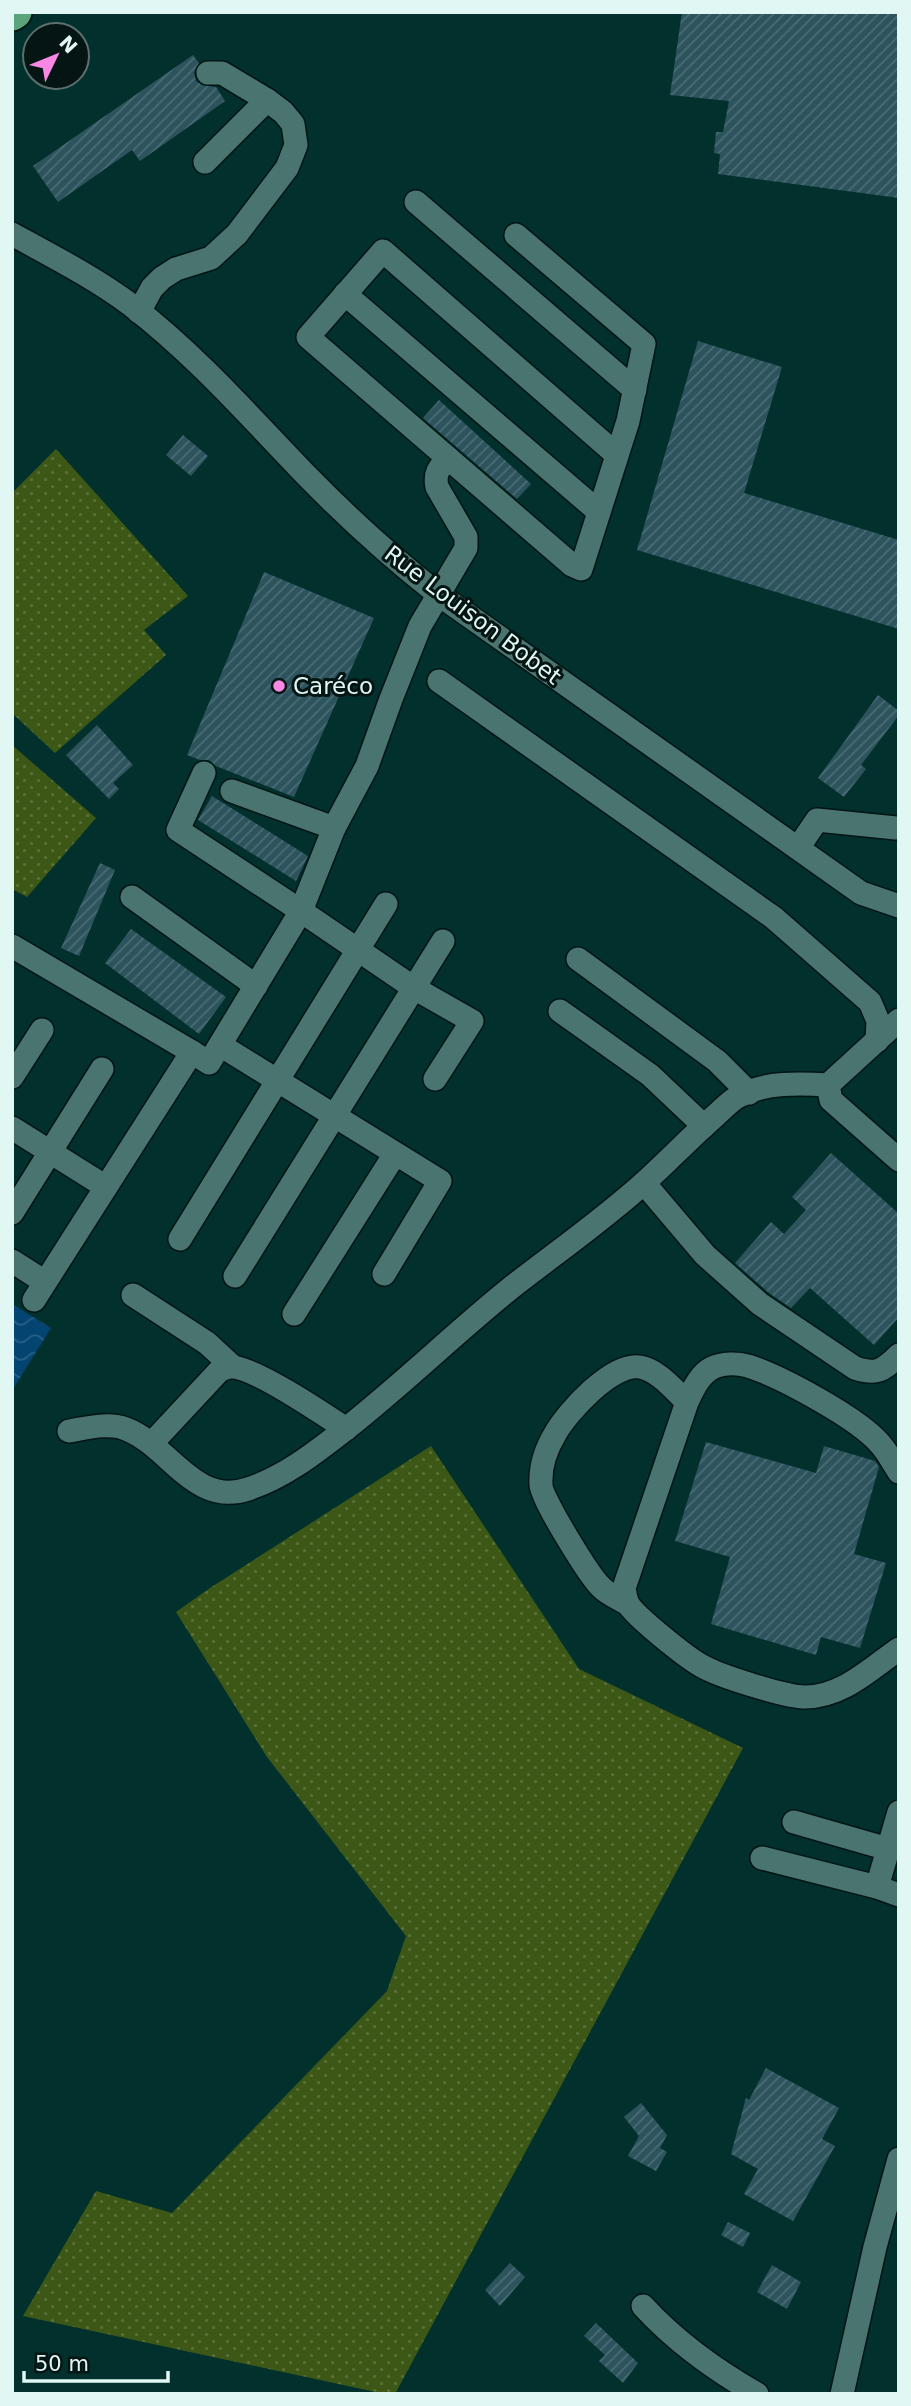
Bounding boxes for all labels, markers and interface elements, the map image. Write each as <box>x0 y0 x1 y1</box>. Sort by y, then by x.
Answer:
north arrow <box>21 21 91 91</box>
text: N <box>55 31 82 58</box>
street label: Rue Louison Bobet <box>380 540 566 690</box>
place label: Caréco <box>293 673 373 699</box>
marker: Caréco <box>271 678 287 694</box>
scale bar <box>24 2340 168 2384</box>
text: 50 m <box>35 2352 89 2376</box>

